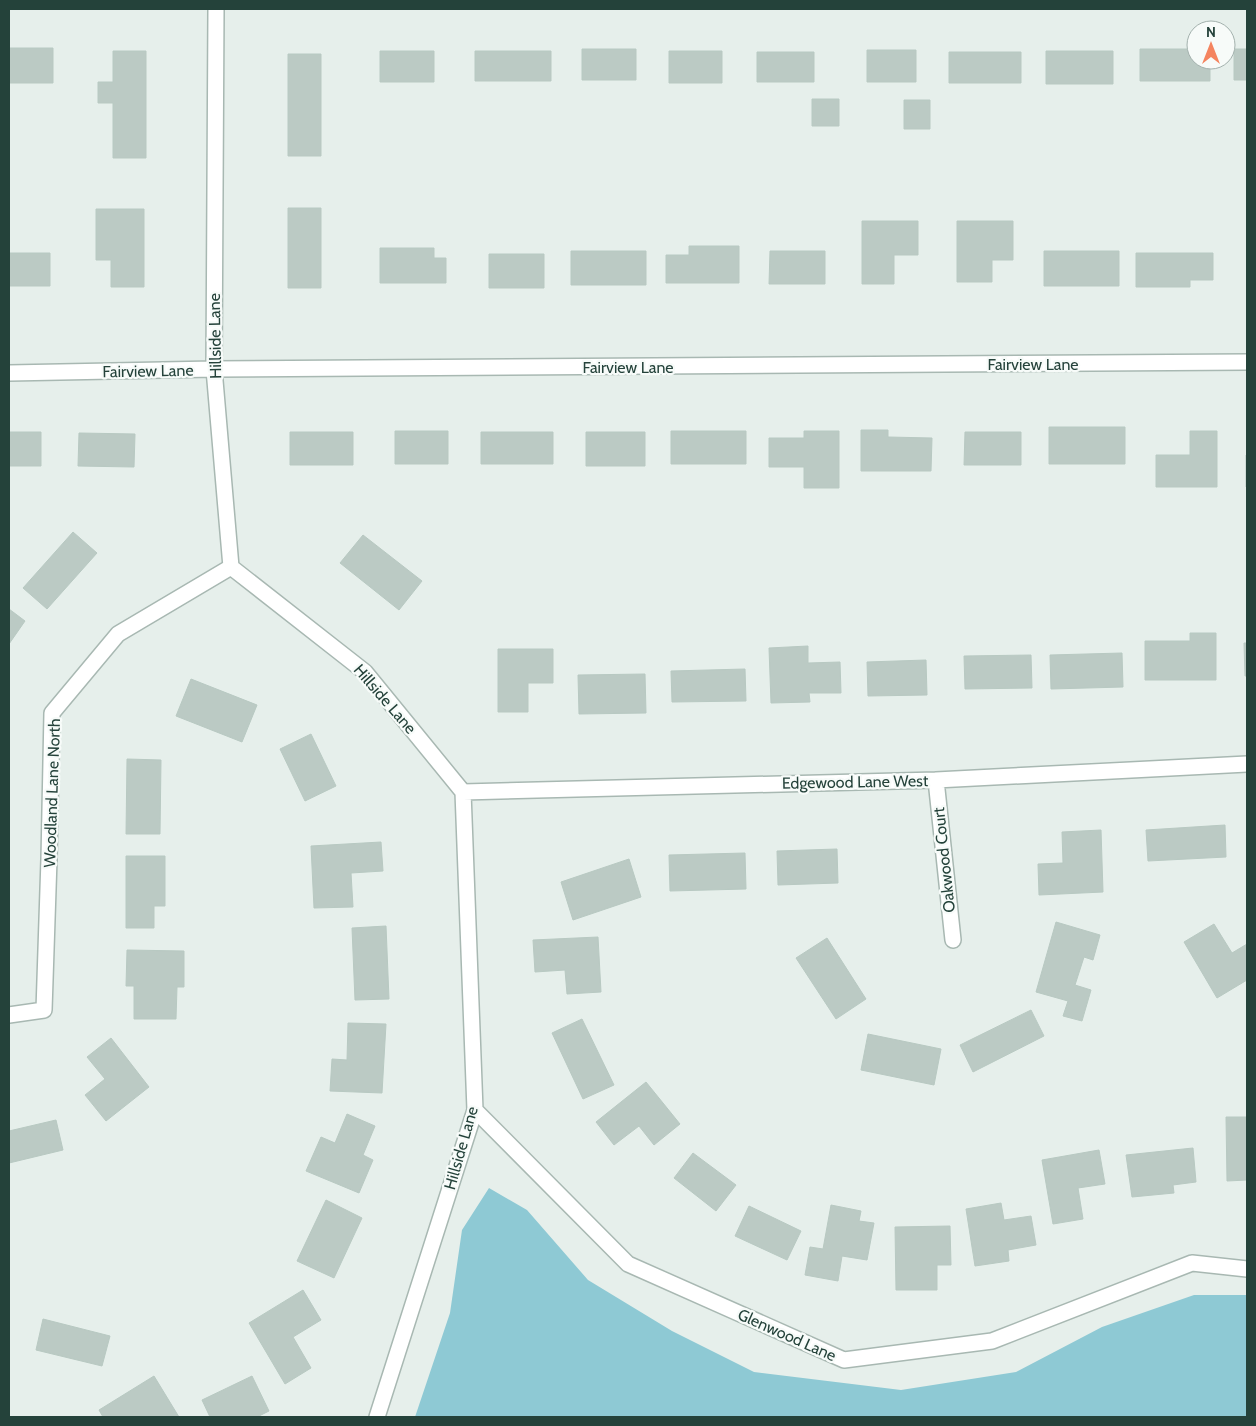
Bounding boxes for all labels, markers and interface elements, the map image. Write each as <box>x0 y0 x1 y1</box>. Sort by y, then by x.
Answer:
north arrow <box>1186 20 1236 70</box>
text: N <box>1206 23 1216 41</box>
street label: Hillside Lane <box>205 293 225 379</box>
street label: Fairview Lane <box>987 355 1079 374</box>
street label: Fairview Lane <box>582 358 674 377</box>
street label: Fairview Lane <box>102 361 194 381</box>
street label: Hillside Lane <box>350 660 420 738</box>
street label: Woodland Lane North <box>40 718 64 868</box>
street label: Edgewood Lane West <box>782 771 929 793</box>
street label: Oakwood Court <box>929 806 959 914</box>
street label: Hillside Lane <box>440 1104 482 1192</box>
street label: Glenwood Lane <box>735 1305 839 1365</box>

